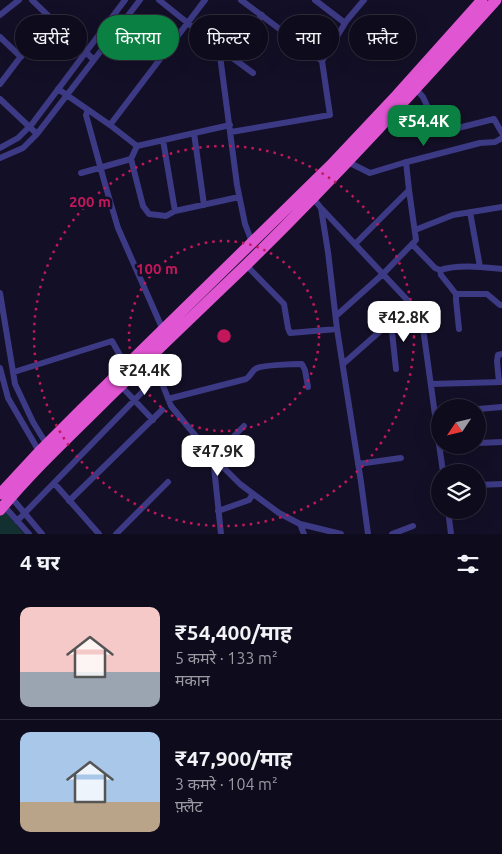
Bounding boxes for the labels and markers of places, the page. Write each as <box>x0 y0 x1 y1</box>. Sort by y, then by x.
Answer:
pin: ₹54.4K <box>383 104 465 147</box>
pin: ₹42.8K <box>363 300 445 343</box>
centre of rings <box>215 327 233 345</box>
pin: ₹24.4K <box>104 354 186 396</box>
pin: ₹47.9K <box>177 434 259 477</box>

